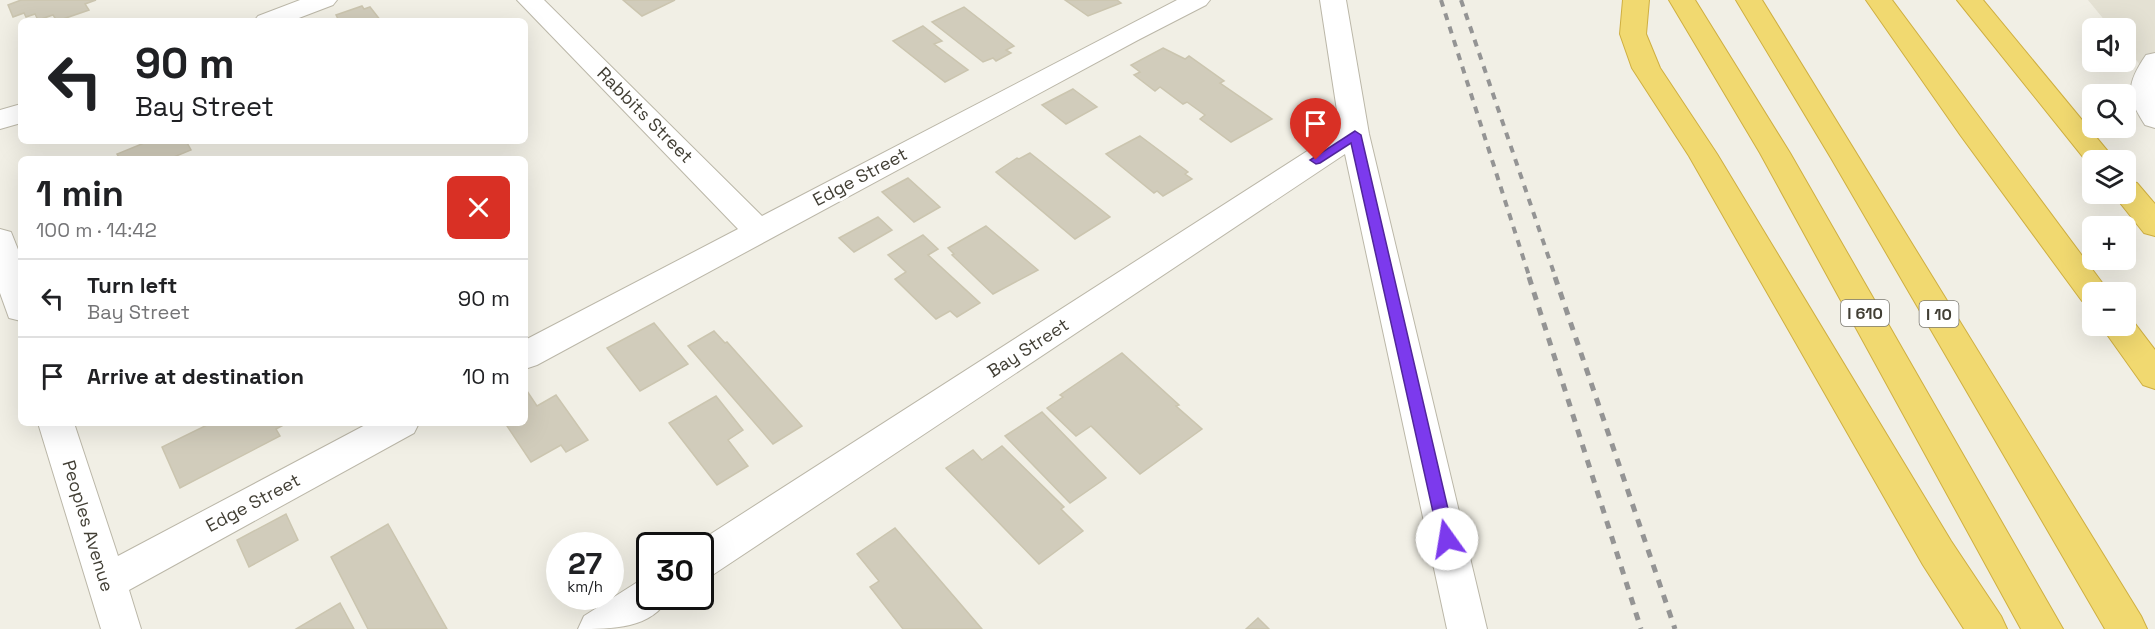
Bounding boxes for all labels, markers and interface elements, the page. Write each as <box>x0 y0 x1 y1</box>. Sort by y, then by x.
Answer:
map controls <box>2082 18 2136 336</box>
button: sound <box>2082 18 2136 72</box>
text: 90 m <box>135 37 235 90</box>
icon: left <box>36 42 114 120</box>
street label: Rabbits Street <box>592 62 698 168</box>
button: search <box>2082 84 2136 138</box>
text: Bay Street <box>135 89 274 124</box>
pin <box>1290 98 1341 160</box>
icon: arrive <box>1299 107 1332 140</box>
street label: Edge Street <box>809 142 911 211</box>
button: layers <box>2082 150 2136 204</box>
text: 1 min <box>36 171 124 217</box>
button: close <box>447 176 510 239</box>
button: + <box>2082 216 2136 270</box>
text: 100 m · 14:42 <box>36 217 157 243</box>
text: Turn left <box>87 271 177 299</box>
icon: left <box>36 282 69 315</box>
button: − <box>2082 282 2136 336</box>
text: 90 m <box>458 284 510 312</box>
text: Bay Street <box>87 299 190 325</box>
road number: I 610 <box>1841 300 1889 326</box>
road number: I 10 <box>1920 301 1958 327</box>
street label: Bay Street <box>983 313 1073 382</box>
icon: arrive <box>36 360 69 393</box>
text: Arrive at destination <box>87 362 304 390</box>
text: 10 m <box>462 362 510 390</box>
street label: Peoples Avenue <box>58 457 119 594</box>
street label: Edge Street <box>202 468 304 537</box>
position arrow <box>1415 507 1479 571</box>
speed limit sign: 30 <box>636 532 714 610</box>
text: 27 <box>568 544 602 583</box>
text: km/h <box>567 577 603 596</box>

